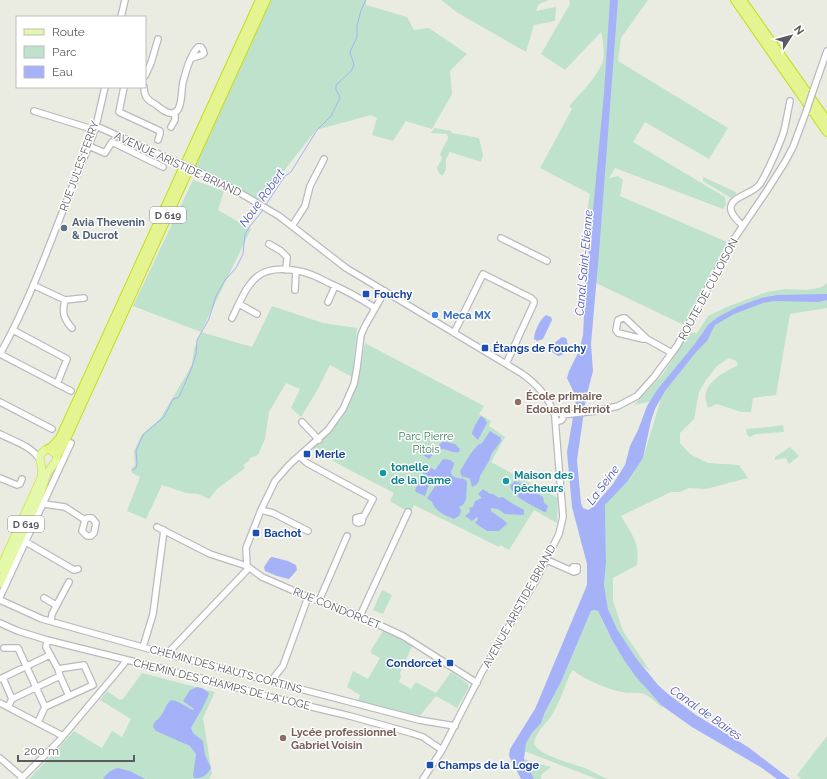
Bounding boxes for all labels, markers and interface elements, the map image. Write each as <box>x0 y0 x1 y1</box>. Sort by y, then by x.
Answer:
legend <box>16 16 146 88</box>
north arrow <box>771 16 811 56</box>
text: N <box>791 23 806 38</box>
text: Route <box>52 25 85 39</box>
text: Parc <box>52 45 77 59</box>
text: Eau <box>52 65 73 79</box>
street label: RUE JULES FERRY <box>57 119 102 213</box>
street label: AVENUE ARISTIDE BRIAND <box>112 129 244 200</box>
water label: Noue Robert <box>236 166 288 229</box>
road number: D 619 <box>150 207 186 223</box>
water label: Canal Saint-Etienne <box>572 209 596 317</box>
place label: Avia Thevenin & Ducrot <box>72 216 145 242</box>
marker: Avia Thevenin & Ducrot <box>59 223 69 233</box>
street label: ROUTE DE CULOISON <box>676 236 741 342</box>
place label: Fouchy <box>374 288 412 301</box>
marker: Fouchy <box>361 289 371 299</box>
place label: Meca MX <box>443 309 492 322</box>
marker: Meca MX <box>430 310 440 320</box>
place label: Étangs de Fouchy <box>493 341 586 355</box>
marker: Étangs de Fouchy <box>480 343 490 353</box>
place label: École primaire Edouard Herriot <box>526 389 611 416</box>
marker: École primaire Edouard Herriot <box>513 397 523 407</box>
park label: Parc Pierre Pitois <box>398 430 454 456</box>
place label: Merle <box>315 448 346 461</box>
marker: Merle <box>302 449 312 459</box>
place label: tonelle de la Dame <box>391 461 451 487</box>
water label: La Seine <box>584 462 623 507</box>
marker: tonelle de la Dame <box>378 468 388 478</box>
place label: Maison des pêcheurs <box>514 469 574 495</box>
marker: Maison des pêcheurs <box>501 476 511 486</box>
road number: D 619 <box>8 516 44 532</box>
place label: Bachot <box>264 527 302 540</box>
marker: Bachot <box>251 528 261 538</box>
street label: AVENUE ARISTIDE BRIAND <box>480 542 559 670</box>
street label: RUE CONDORCET <box>291 585 383 632</box>
street label: CHEMIN DES HAUTS CORTINS <box>148 643 304 696</box>
street label: CHEMIN DES CHAMPS DE LA LOGE <box>132 656 312 713</box>
place label: Condorcet <box>386 657 443 670</box>
marker: Condorcet <box>445 658 455 668</box>
water label: Canal de Baires <box>667 683 745 743</box>
place label: Lycée professionnel Gabriel Voisin <box>291 726 397 752</box>
marker: Lycée professionnel Gabriel Voisin <box>278 733 288 743</box>
scale bar <box>18 737 134 763</box>
text: 200 m <box>24 744 59 758</box>
place label: Champs de la Loge <box>438 759 540 772</box>
marker: Champs de la Loge <box>425 760 435 770</box>

